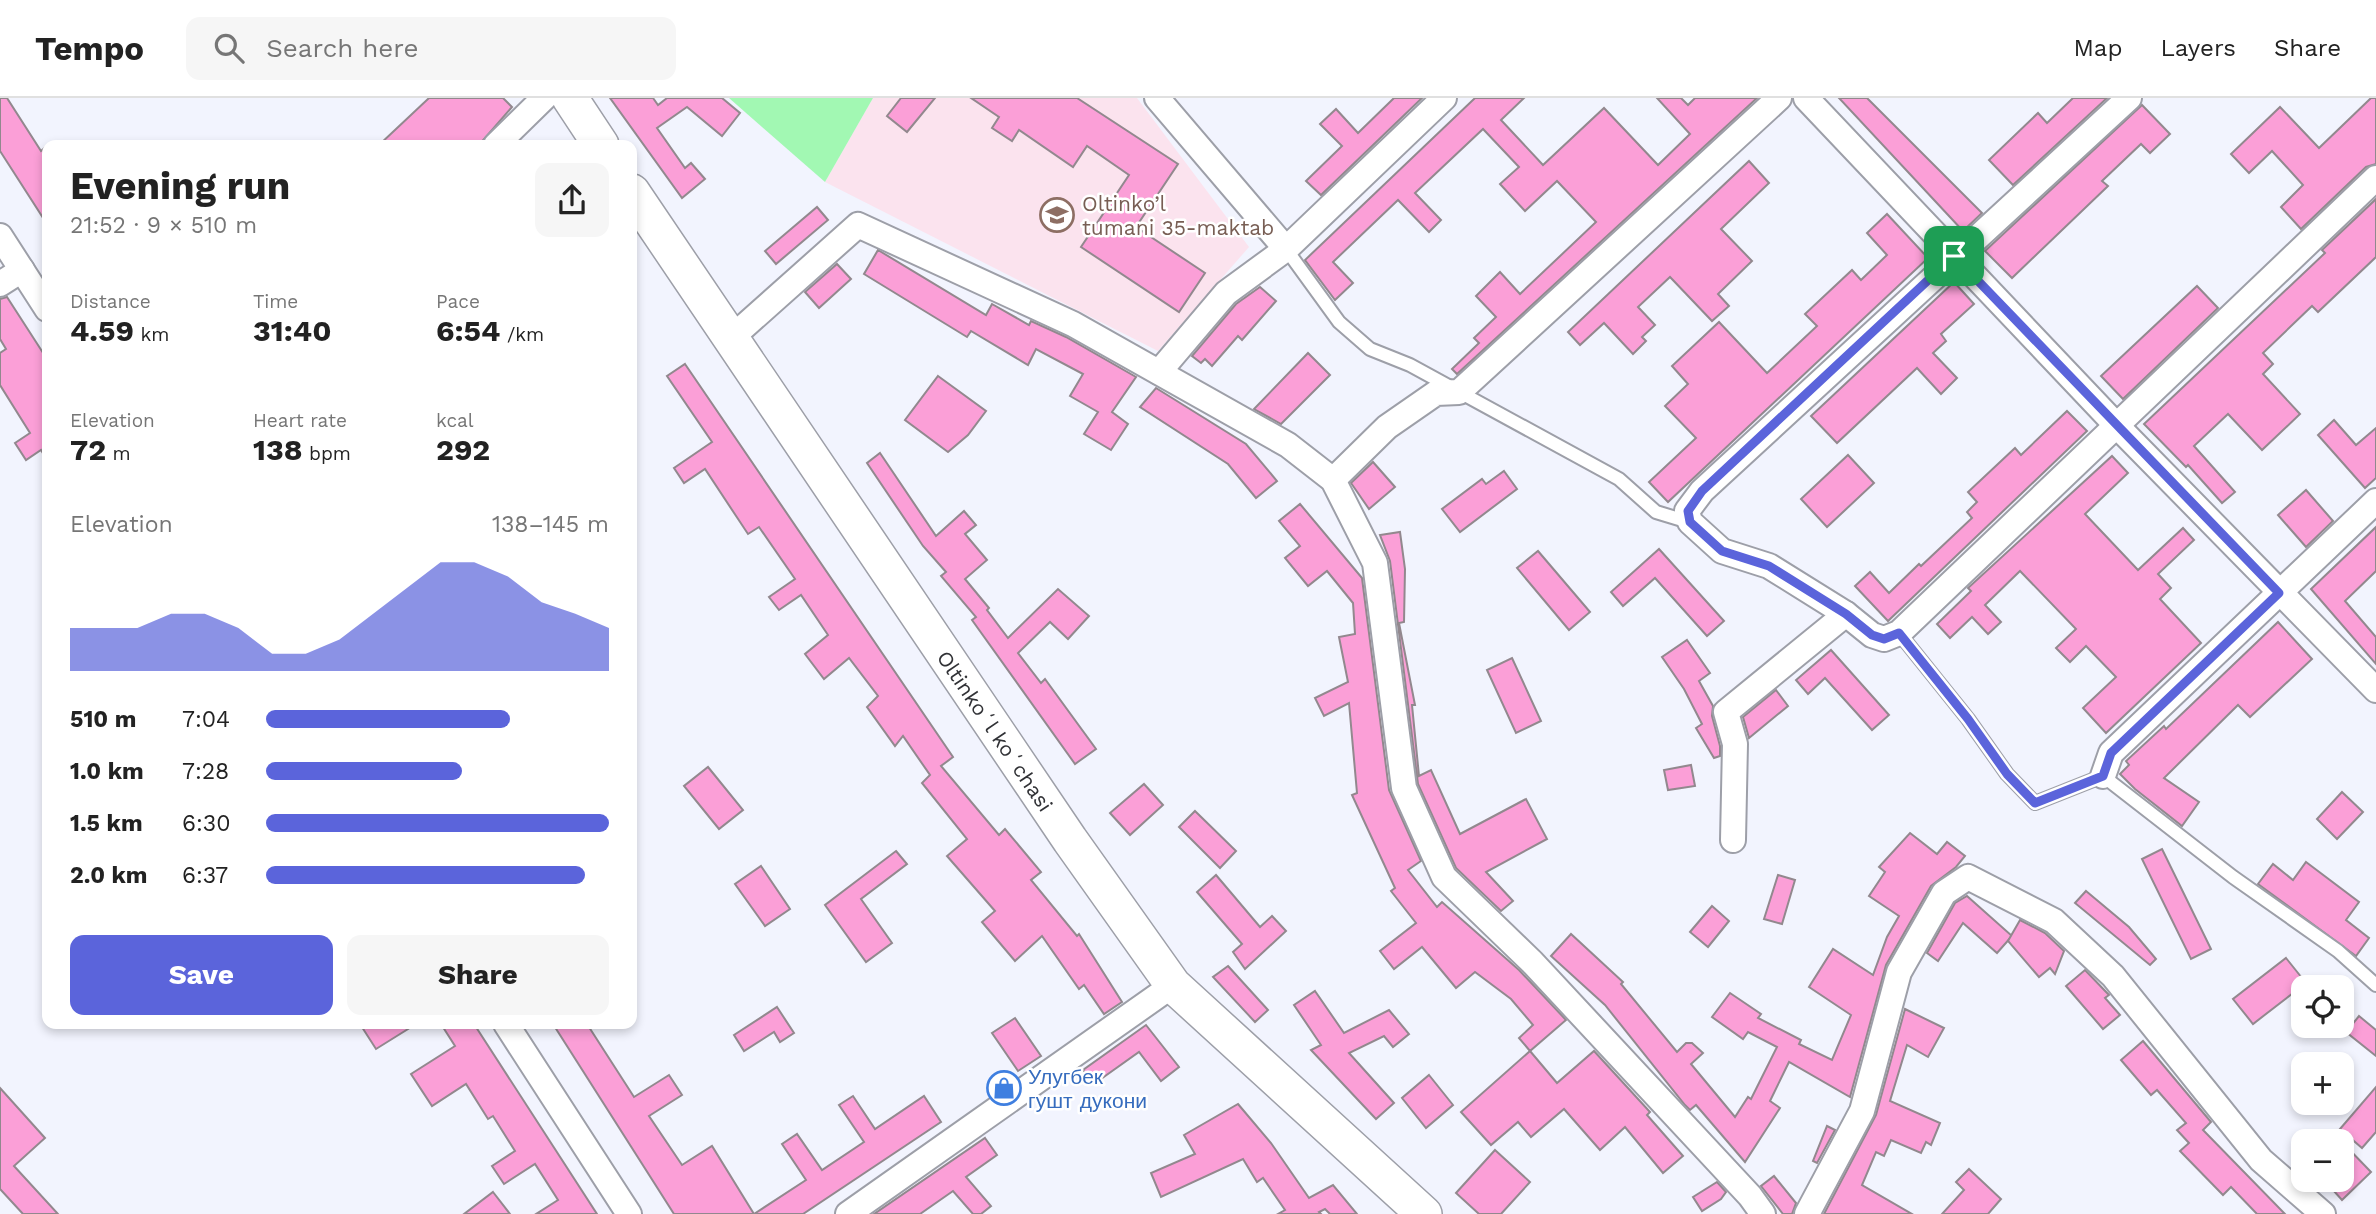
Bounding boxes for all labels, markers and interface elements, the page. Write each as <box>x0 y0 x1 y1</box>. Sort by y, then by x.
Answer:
search box <box>186 17 676 80</box>
text: Tempo <box>35 29 144 68</box>
icon: search <box>210 29 248 67</box>
text: Search here <box>266 33 419 63</box>
text: Map <box>2074 34 2122 62</box>
text: Layers <box>2160 34 2236 62</box>
text: Share <box>2274 34 2341 62</box>
button: share <box>535 163 609 237</box>
text: Evening run <box>70 164 290 208</box>
place label: Oltinko’l tumani 35-maktab <box>1082 191 1274 240</box>
school or university icon: Oltinko’l tumani 35-maktab <box>1038 196 1076 234</box>
text: 21:52 · 9 × 510 m <box>70 212 257 239</box>
pin <box>1924 226 1984 286</box>
icon: arrive <box>1935 237 1973 275</box>
text: Distance <box>70 290 151 313</box>
text: Time <box>253 290 298 313</box>
text: Pace <box>436 290 480 313</box>
text: 4.59 <box>70 313 134 348</box>
text: 31:40 <box>253 313 331 348</box>
text: 6:54 <box>436 313 500 348</box>
text: km <box>134 323 169 346</box>
text: /km <box>500 323 544 346</box>
text: Elevation <box>70 409 155 432</box>
text: Heart rate <box>253 409 347 432</box>
text: kcal <box>436 409 474 432</box>
text: 72 <box>70 432 106 467</box>
text: 138 <box>253 432 303 467</box>
text: 292 <box>436 432 490 467</box>
text: m <box>106 442 131 465</box>
text: bpm <box>303 442 351 465</box>
text: Elevation <box>70 511 173 538</box>
text: 138–145 m <box>492 511 609 538</box>
street label: Oltinkoʻl koʻchasi <box>932 646 1058 816</box>
text: 510 m <box>70 706 136 733</box>
text: 7:04 <box>182 706 230 733</box>
text: 1.0 km <box>70 758 144 785</box>
text: 7:28 <box>182 758 229 785</box>
text: 1.5 km <box>70 810 143 837</box>
text: 6:30 <box>182 810 231 837</box>
text: 2.0 km <box>70 862 148 889</box>
text: 6:37 <box>182 862 228 889</box>
button: Save <box>70 935 333 1015</box>
button: Share <box>347 935 609 1015</box>
map controls <box>2291 975 2354 1192</box>
button: locate <box>2291 975 2354 1038</box>
button: + <box>2291 1052 2354 1115</box>
place label: Улугбек гушт дукони <box>1028 1064 1147 1113</box>
shop icon: Улугбек гушт дукони <box>985 1069 1023 1107</box>
button: − <box>2291 1129 2354 1192</box>

